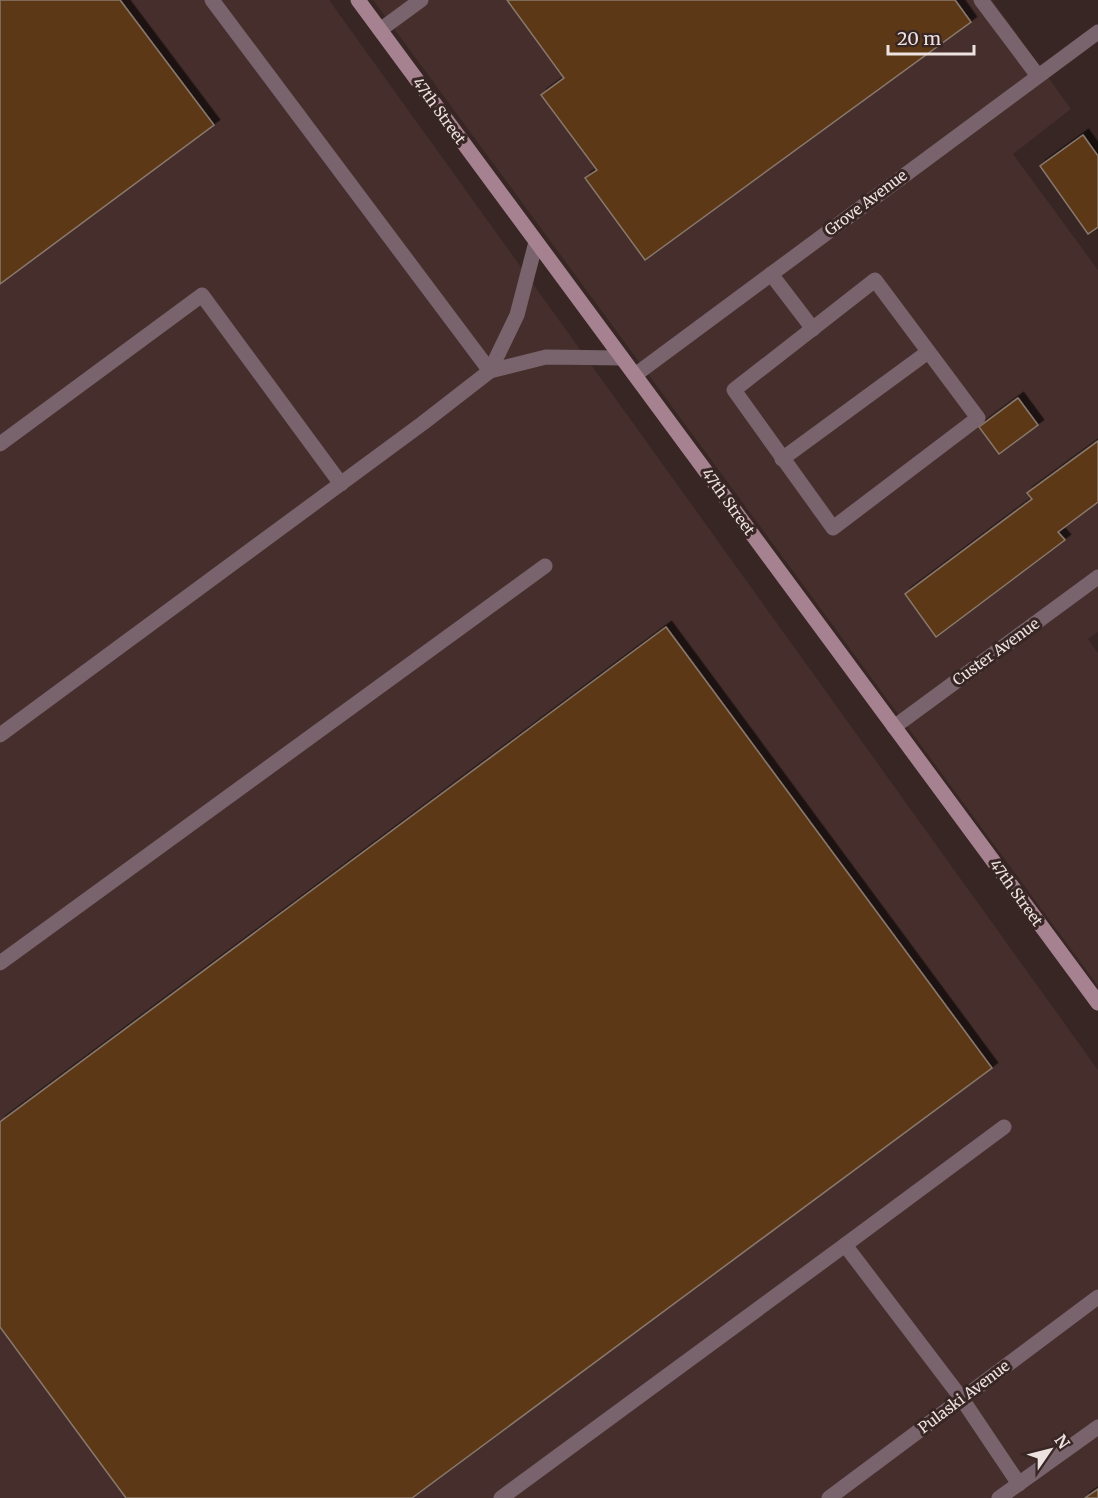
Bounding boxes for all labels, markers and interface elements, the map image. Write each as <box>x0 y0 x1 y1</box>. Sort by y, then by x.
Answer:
scale bar <box>888 18 974 56</box>
text: 20 m <box>897 27 941 50</box>
street label: 47th Street <box>409 73 470 148</box>
street label: Grove Avenue <box>821 165 911 240</box>
street label: 47th Street <box>698 464 759 539</box>
street label: Custer Avenue <box>949 614 1043 689</box>
street label: 47th Street <box>986 855 1047 930</box>
street label: Pulaski Avenue <box>914 1356 1013 1437</box>
north arrow <box>1020 1420 1080 1480</box>
text: N <box>1050 1430 1074 1453</box>

